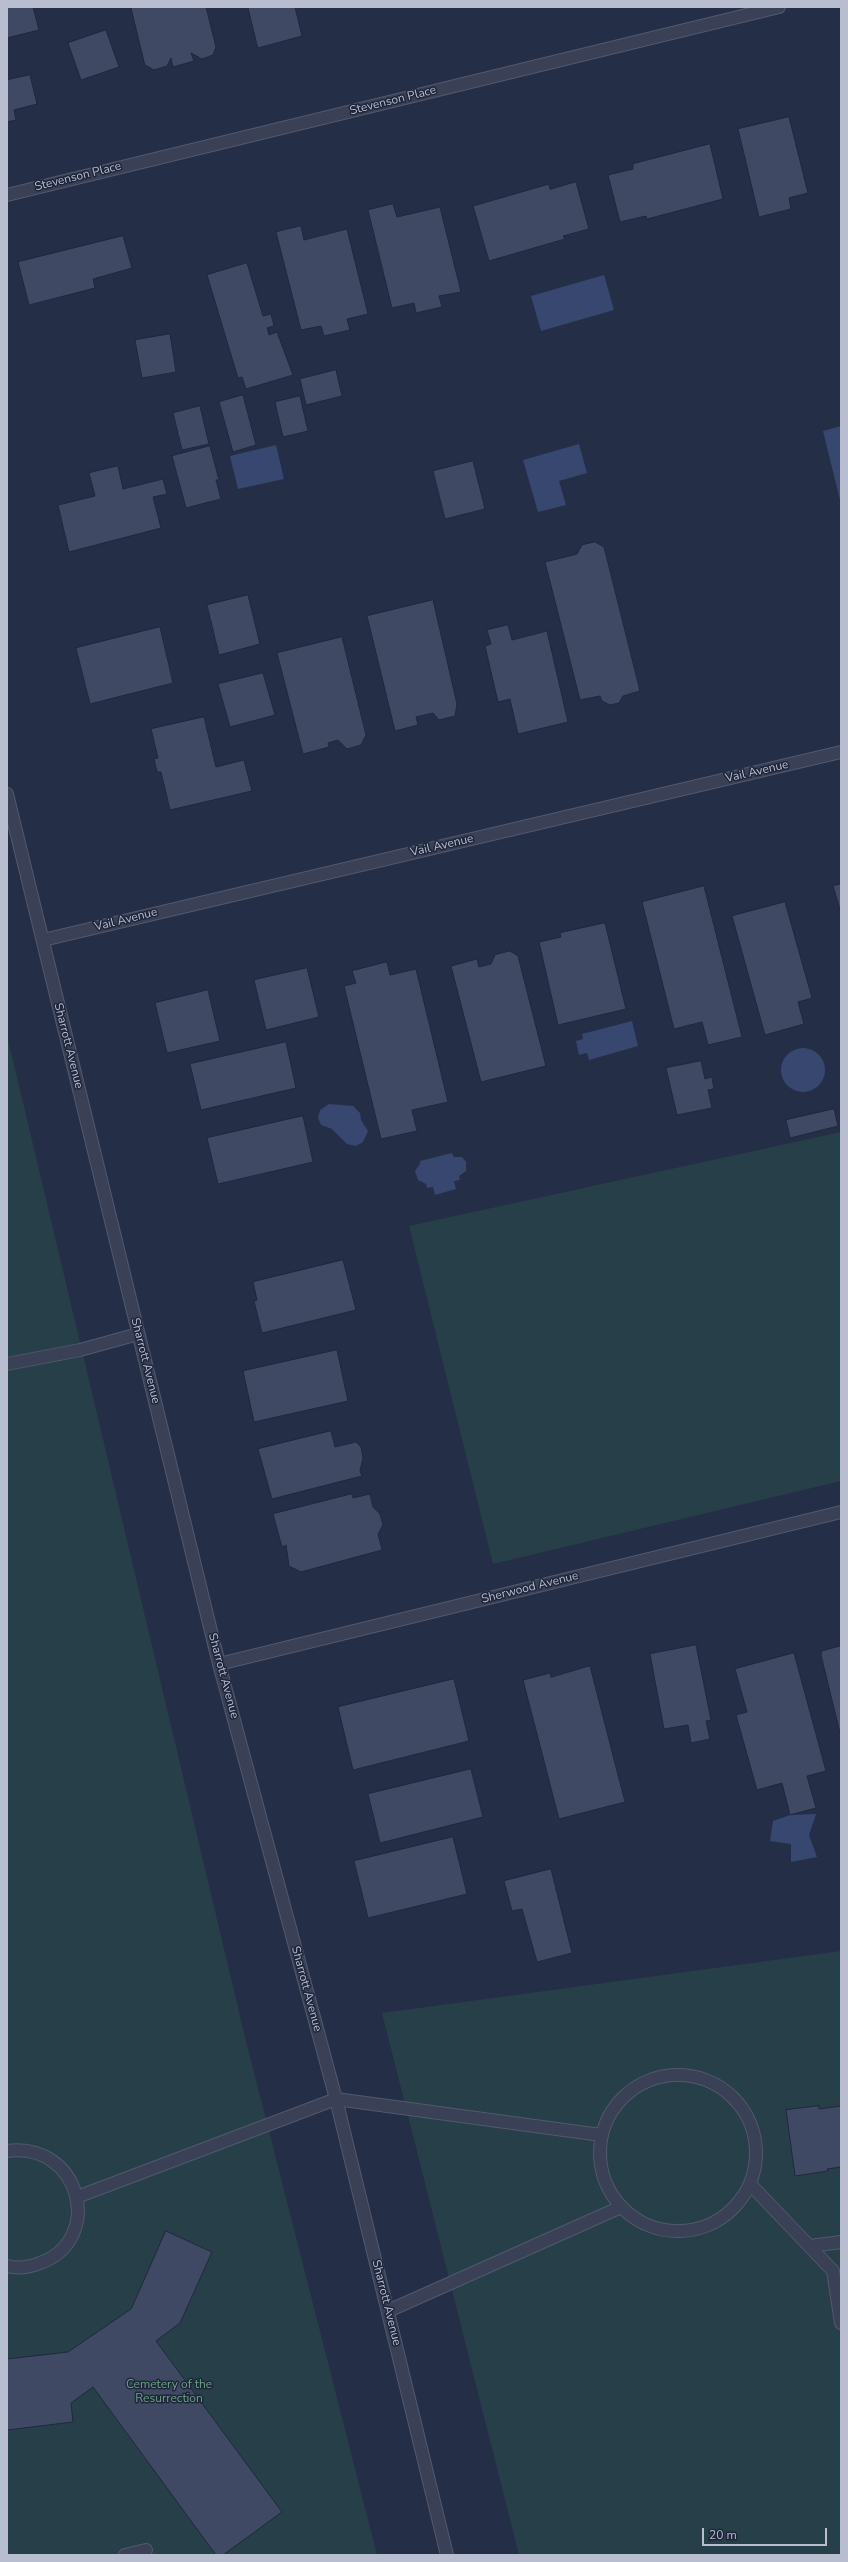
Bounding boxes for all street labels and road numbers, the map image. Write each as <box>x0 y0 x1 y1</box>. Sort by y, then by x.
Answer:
street label: Stevenson Place <box>348 83 438 119</box>
street label: Stevenson Place <box>33 159 123 195</box>
street label: Vail Avenue <box>724 758 790 786</box>
street label: Vail Avenue <box>409 832 475 860</box>
street label: Vail Avenue <box>93 905 159 935</box>
street label: Sharrott Avenue <box>50 1002 86 1090</box>
street label: Sharrott Avenue <box>127 1317 163 1405</box>
street label: Sherwood Avenue <box>480 1569 580 1607</box>
street label: Sharrott Avenue <box>205 1632 241 1720</box>
street label: Sharrott Avenue <box>288 1945 324 2033</box>
street label: Sharrott Avenue <box>368 2259 404 2347</box>

